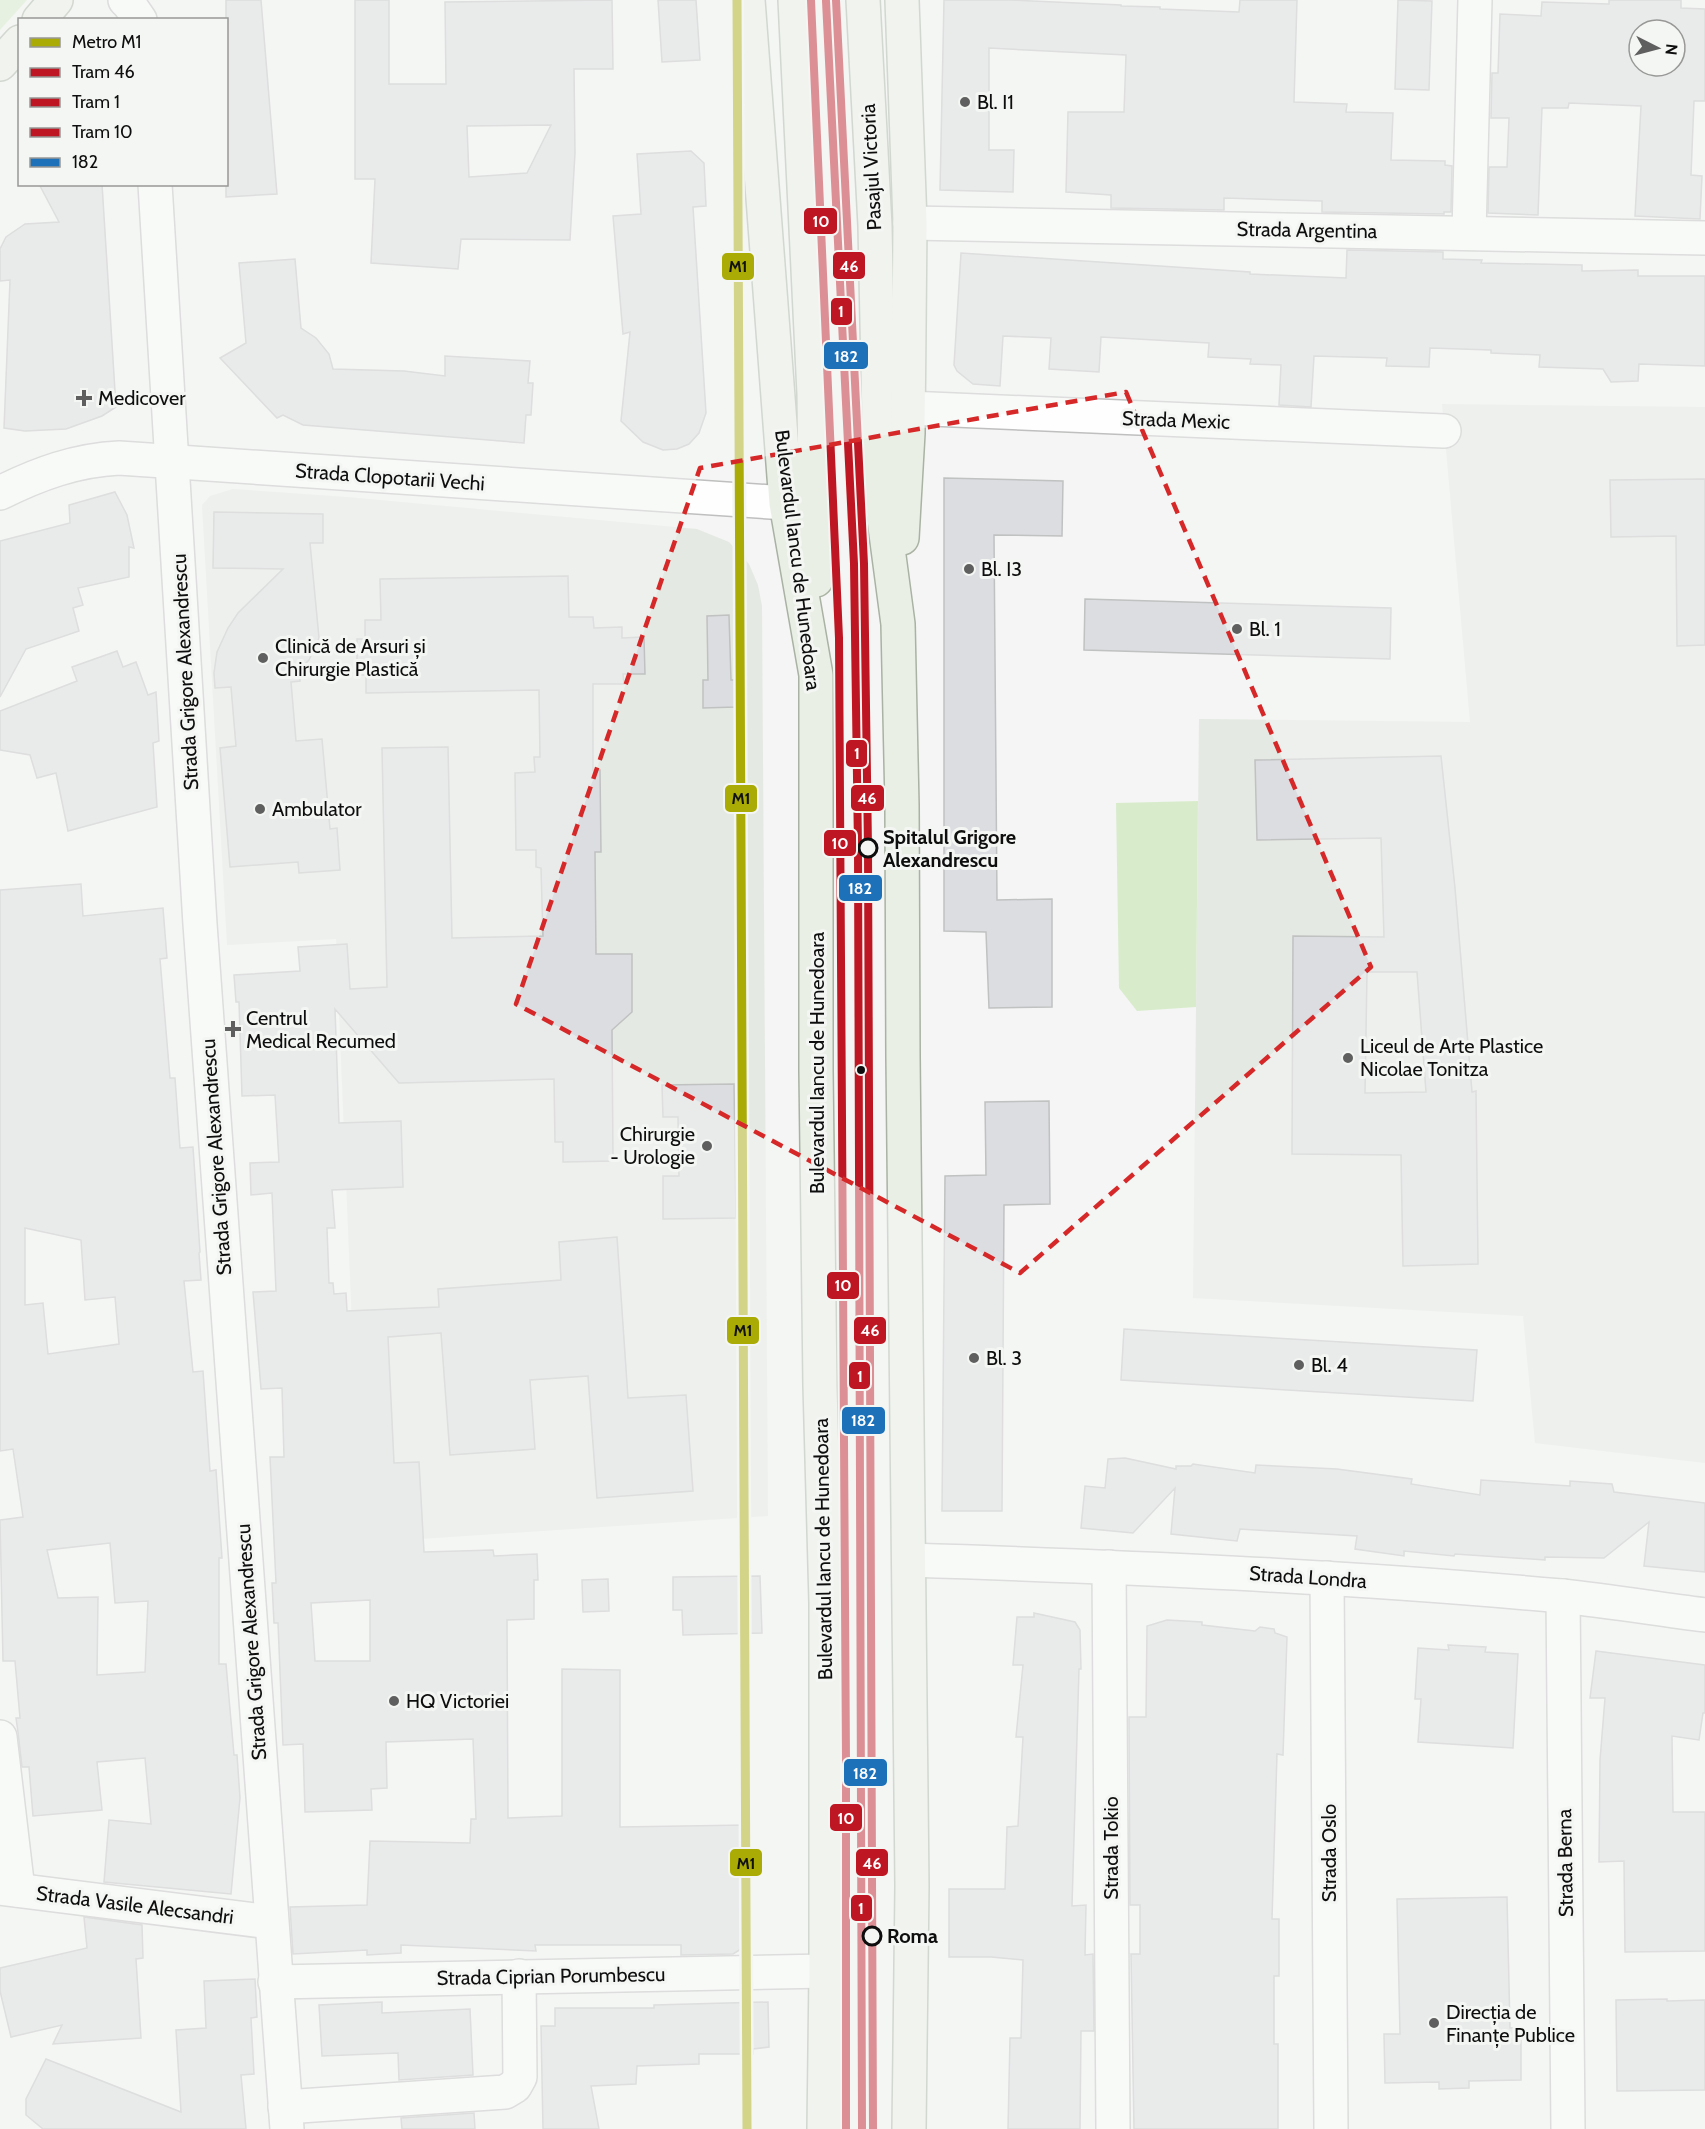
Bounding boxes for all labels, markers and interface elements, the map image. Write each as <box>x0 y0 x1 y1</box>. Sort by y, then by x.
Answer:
legend <box>18 18 228 186</box>
north arrow <box>1627 18 1687 78</box>
text: Metro M1 <box>72 31 141 53</box>
text: N <box>1661 43 1681 56</box>
text: Tram 46 <box>72 61 135 83</box>
place label: Bl. I1 <box>977 90 1014 114</box>
text: Tram 1 <box>72 91 120 113</box>
marker: Bl. I1 <box>958 95 972 109</box>
street label: Pasajul Victoria <box>856 103 886 231</box>
text: Tram 10 <box>72 121 132 143</box>
text: 182 <box>72 151 98 173</box>
line badge: 10 <box>803 207 838 235</box>
text: 10 <box>812 212 830 231</box>
street label: Strada Argentina <box>1236 217 1378 243</box>
line badge: 46 <box>832 251 866 280</box>
line badge: M1 <box>721 252 755 281</box>
text: M1 <box>728 257 748 276</box>
text: 46 <box>840 257 858 276</box>
line badge: 1 <box>830 297 853 326</box>
text: 1 <box>838 302 844 321</box>
line badge: 182 <box>823 341 869 370</box>
text: 182 <box>834 347 858 366</box>
place label: Medicover <box>98 386 186 410</box>
marker: Medicover <box>75 389 93 407</box>
street label: Strada Mexic <box>1122 406 1230 434</box>
street label: Bulevardul Iancu de Hunedoara <box>770 428 826 692</box>
street label: Strada Clopotarii Vechi <box>294 458 486 496</box>
street label: Strada Grigore Alexandrescu <box>167 553 203 791</box>
place label: Bl. I3 <box>981 557 1022 581</box>
marker: Bl. I3 <box>962 562 976 576</box>
place label: Bl. 1 <box>1249 617 1281 641</box>
marker: Bl. 1 <box>1230 622 1244 636</box>
place label: Clinică de Arsuri și Chirurgie Plastică <box>275 634 426 681</box>
marker: Clinică de Arsuri și Chirurgie Plastică <box>256 651 270 665</box>
line badge: 1 <box>845 739 868 768</box>
text: 1 <box>854 744 860 763</box>
line badge: M1 <box>724 784 758 813</box>
line badge: 46 <box>850 784 885 812</box>
text: M1 <box>731 789 751 808</box>
text: 46 <box>858 789 876 808</box>
place label: Ambulator <box>272 797 362 821</box>
marker: Ambulator <box>253 802 267 816</box>
place label: Spitalul Grigore Alexandrescu <box>883 825 1016 872</box>
line badge: 10 <box>823 829 857 857</box>
text: 10 <box>831 834 849 853</box>
marker: Spitalul Grigore Alexandrescu <box>858 838 878 858</box>
line badge: 182 <box>838 874 883 902</box>
text: 182 <box>848 879 872 898</box>
street label: Bulevardul Iancu de Hunedoara <box>805 932 829 1194</box>
place label: Centrul Medical Recumed <box>246 1006 396 1053</box>
marker: Centrul Medical Recumed <box>224 1020 242 1038</box>
place label: Liceul de Arte Plastice Nicolae Tonitza <box>1360 1034 1543 1081</box>
street label: Strada Grigore Alexandrescu <box>196 1038 236 1276</box>
marker: Liceul de Arte Plastice Nicolae Tonitza <box>1341 1051 1355 1065</box>
unlabelled marker <box>855 1064 867 1076</box>
place label: Chirurgie - Urologie <box>610 1122 695 1169</box>
marker: Chirurgie - Urologie <box>700 1139 714 1153</box>
line badge: 10 <box>826 1271 860 1300</box>
text: 10 <box>834 1276 852 1295</box>
line badge: M1 <box>726 1316 760 1345</box>
line badge: 46 <box>853 1316 887 1345</box>
text: M1 <box>733 1321 753 1340</box>
text: 46 <box>861 1321 879 1340</box>
place label: Bl. 3 <box>986 1346 1022 1370</box>
marker: Bl. 3 <box>967 1351 981 1365</box>
place label: Bl. 4 <box>1311 1353 1348 1377</box>
marker: Bl. 4 <box>1292 1358 1306 1372</box>
line badge: 1 <box>848 1361 871 1390</box>
text: 1 <box>857 1367 863 1386</box>
line badge: 182 <box>841 1406 886 1435</box>
text: 182 <box>851 1411 875 1430</box>
street label: Bulevardul Iancu de Hunedoara <box>809 1417 837 1680</box>
street label: Strada Grigore Alexandrescu <box>231 1523 271 1761</box>
street label: Strada Londra <box>1248 1561 1368 1593</box>
place label: HQ Victoriei <box>406 1689 509 1713</box>
marker: HQ Victoriei <box>387 1694 401 1708</box>
line badge: 182 <box>843 1758 888 1787</box>
text: 182 <box>853 1764 877 1783</box>
street label: Strada Tokio <box>1099 1796 1123 1900</box>
line badge: 10 <box>829 1803 863 1832</box>
street label: Strada Oslo <box>1317 1804 1341 1902</box>
street label: Strada Berna <box>1552 1808 1578 1917</box>
text: 10 <box>837 1809 855 1828</box>
line badge: M1 <box>729 1848 763 1877</box>
line badge: 46 <box>855 1848 889 1877</box>
text: M1 <box>736 1854 756 1873</box>
text: 46 <box>863 1854 881 1873</box>
street label: Strada Vasile Alecsandri <box>35 1881 235 1929</box>
line badge: 1 <box>850 1894 873 1922</box>
text: 1 <box>858 1899 864 1918</box>
place label: Roma <box>887 1924 938 1948</box>
marker: Roma <box>862 1926 882 1946</box>
street label: Strada Ciprian Porumbescu <box>436 1962 666 1990</box>
place label: Direcția de Finanțe Publice <box>1446 2000 1575 2048</box>
marker: Direcția de Finanțe Publice <box>1427 2016 1441 2030</box>

